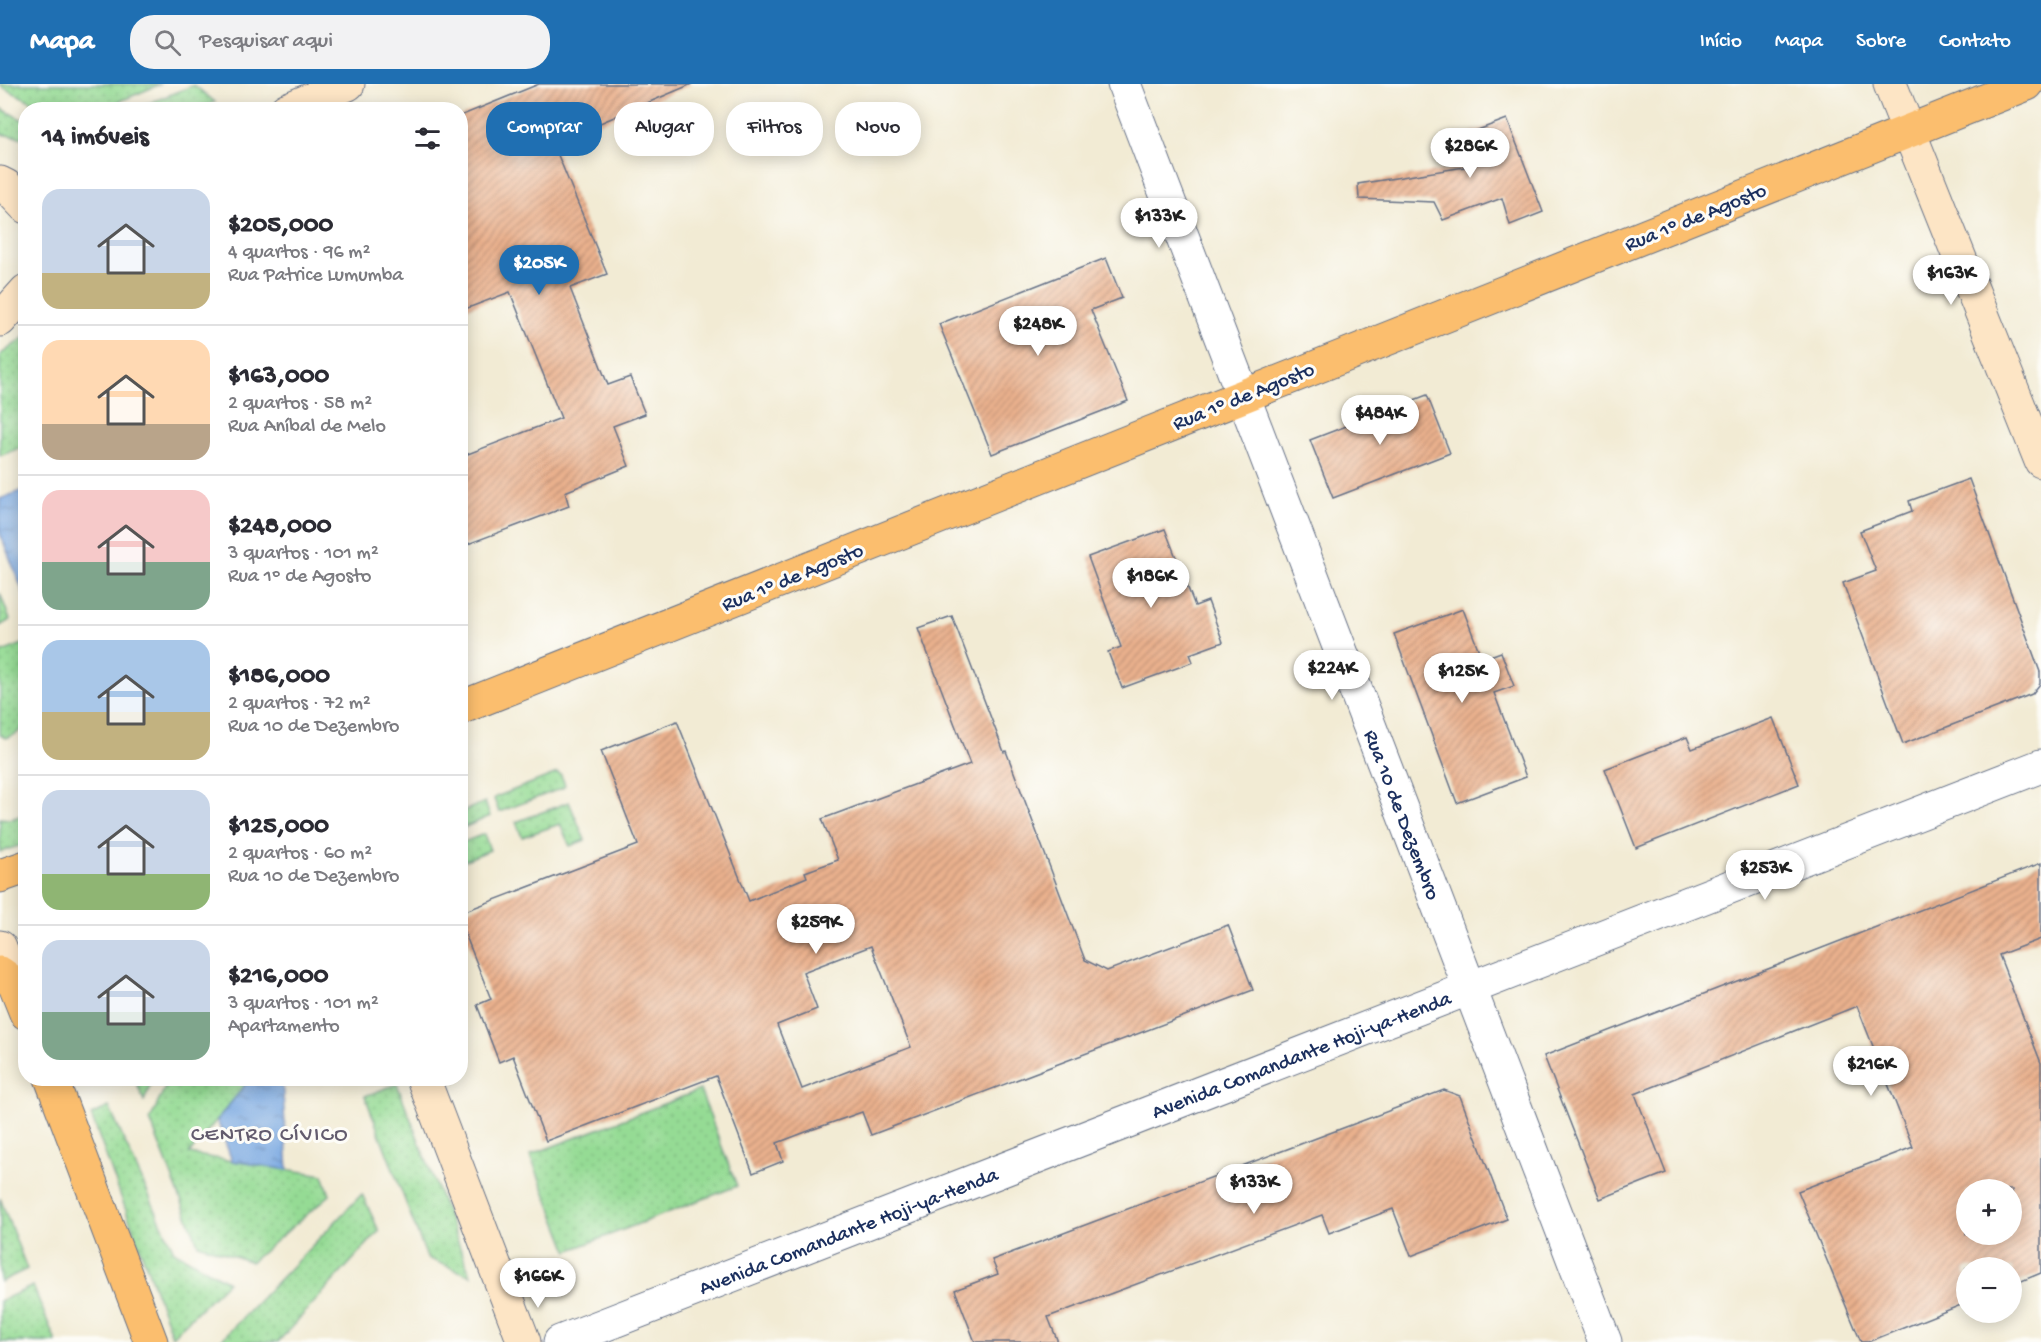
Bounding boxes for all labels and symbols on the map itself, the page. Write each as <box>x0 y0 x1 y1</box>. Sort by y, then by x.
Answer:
pin: $286K <box>1428 128 1512 179</box>
street label: Rua 1º de Agosto <box>1622 179 1771 259</box>
pin: $133K <box>1117 198 1201 249</box>
pin: $205K <box>497 245 581 296</box>
pin: $163K <box>1909 255 1993 306</box>
pin: $248K <box>996 306 1080 357</box>
street label: Rua 1º de Agosto <box>1170 358 1319 438</box>
pin: $484K <box>1338 395 1422 446</box>
street label: Rua 1º de Agosto <box>719 539 868 619</box>
pin: $186K <box>1109 558 1193 609</box>
pin: $224K <box>1290 650 1374 701</box>
pin: $125K <box>1420 653 1504 704</box>
street label: Rua 10 de Dezembro <box>1356 727 1444 904</box>
pin: $253K <box>1723 850 1807 901</box>
pin: $259K <box>774 904 858 955</box>
street label: Avenida Comandante Hoji-ya-Henda <box>1149 987 1457 1127</box>
pin: $216K <box>1829 1046 1913 1097</box>
district label: CENTRO CÍVICO <box>191 1123 349 1149</box>
street label: Avenida Comandante Hoji-ya-Henda <box>696 1163 1004 1303</box>
pin: $133K <box>1212 1164 1296 1215</box>
pin: $166K <box>496 1258 580 1309</box>

